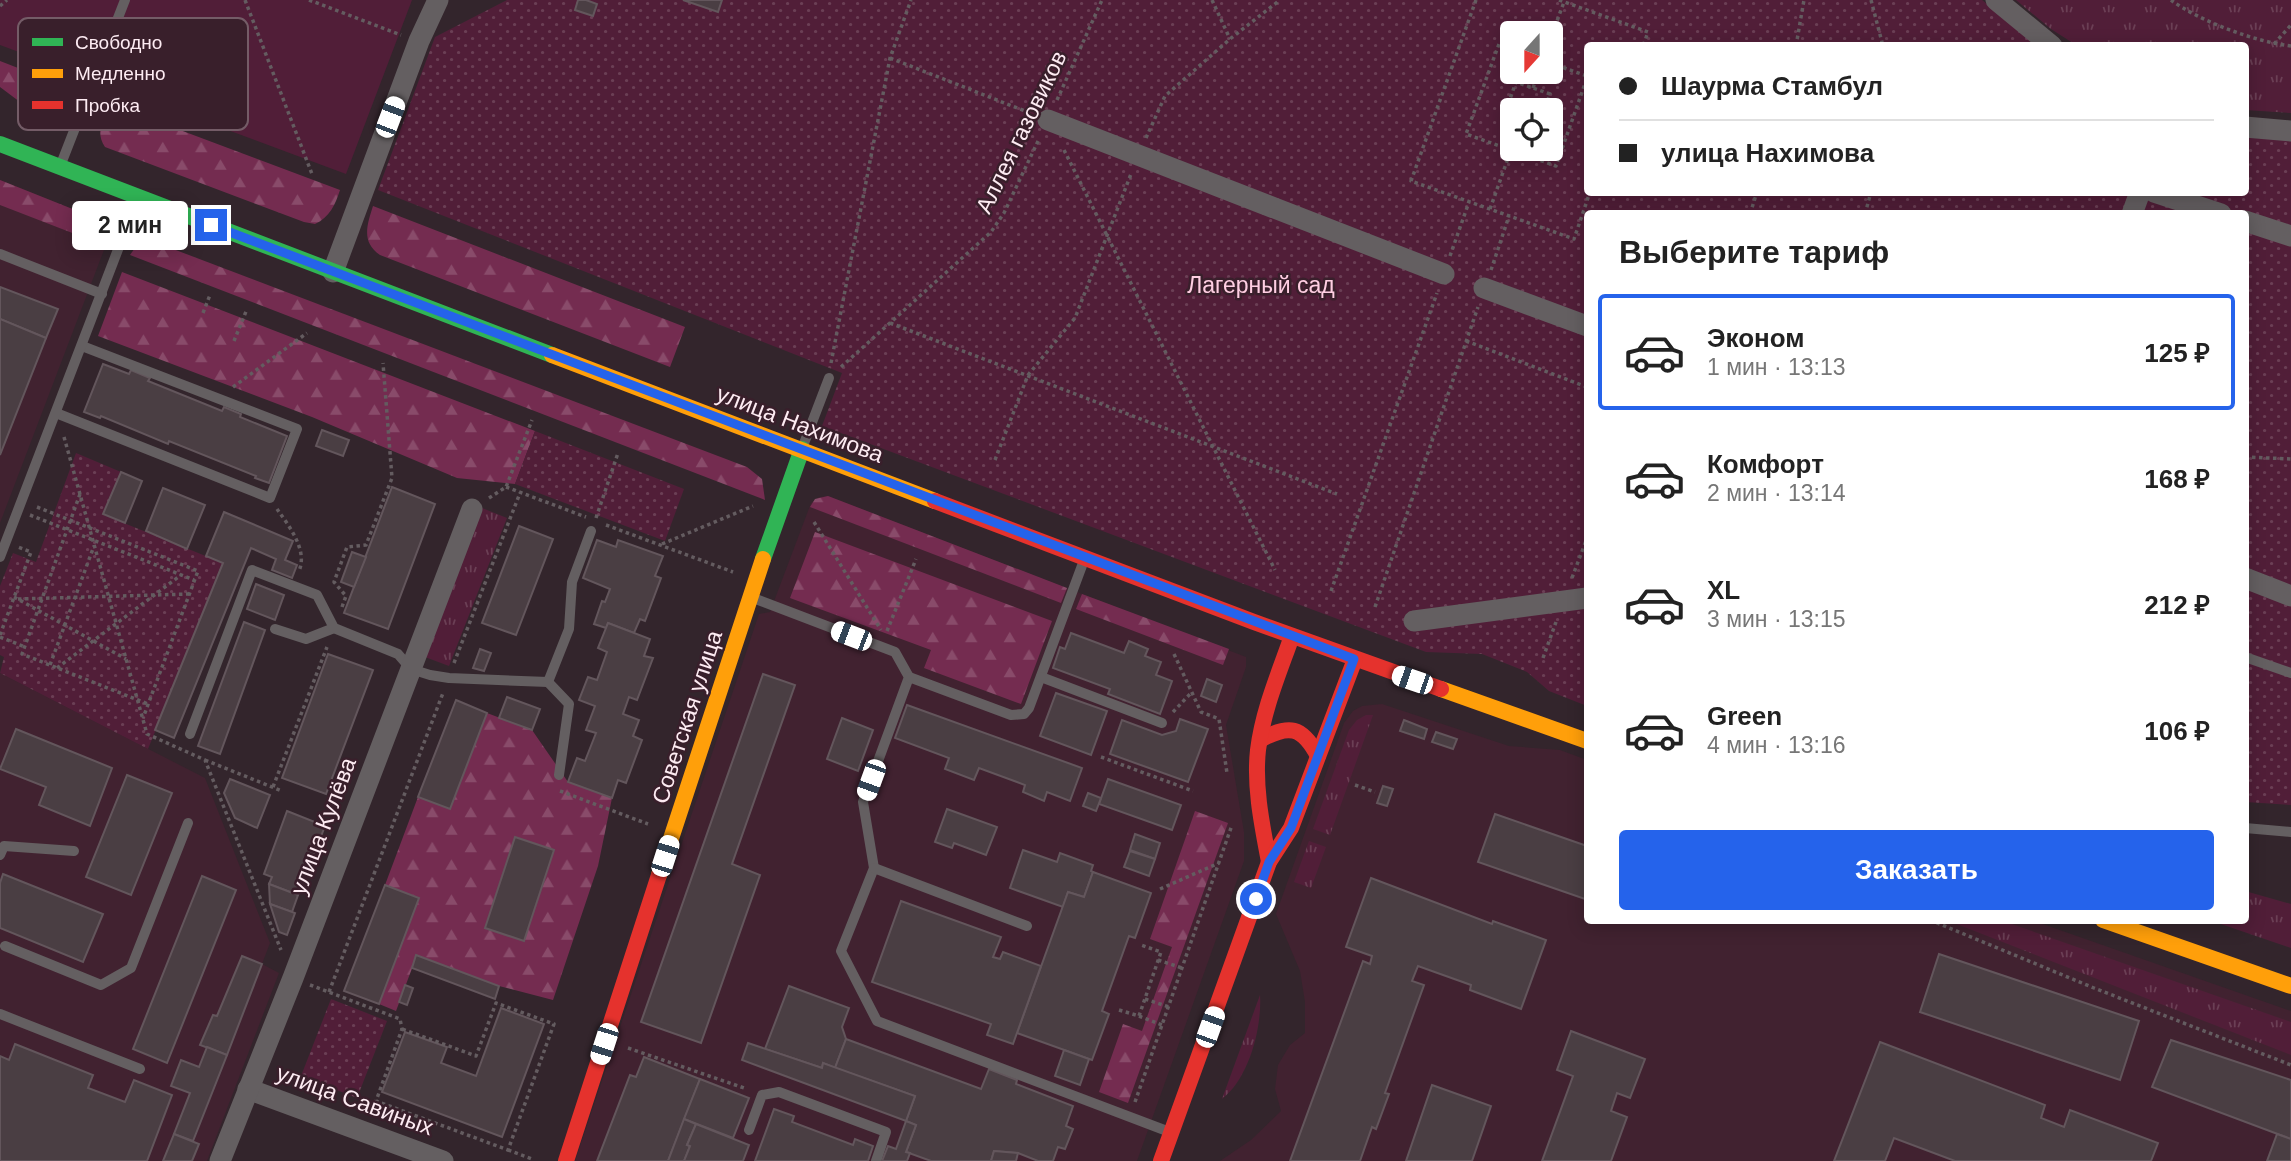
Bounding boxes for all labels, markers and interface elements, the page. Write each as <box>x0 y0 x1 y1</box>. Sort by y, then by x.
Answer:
legend <box>18 18 248 130</box>
north arrow <box>1500 21 1563 84</box>
map controls <box>1500 21 1563 161</box>
text: Свободно <box>75 32 162 53</box>
street label: Аллея газовиков <box>970 46 1072 218</box>
text: Медленно <box>75 63 165 84</box>
text: Шаурма Стамбул <box>1661 71 1883 101</box>
car <box>373 94 408 140</box>
text: Пробка <box>75 95 140 116</box>
button: locate <box>1500 98 1563 161</box>
text: улица Нахимова <box>1661 138 1874 168</box>
callout: 2 мин <box>71 201 186 250</box>
route end <box>195 209 227 241</box>
text: 2 мин <box>98 212 162 238</box>
text: Выберите тариф <box>1619 234 1889 270</box>
park label: Лагерный сад <box>1187 272 1335 298</box>
icon: car <box>1623 321 1686 384</box>
text: Эконом <box>1707 323 1805 353</box>
text: 125 ₽ <box>2144 338 2210 368</box>
text: 1 мин · 13:13 <box>1707 354 1846 380</box>
street label: улица Нахимова <box>713 380 887 468</box>
icon: car <box>1623 447 1686 510</box>
text: Комфорт <box>1707 449 1824 479</box>
text: 168 ₽ <box>2144 464 2210 494</box>
text: 2 мин · 13:14 <box>1707 480 1846 506</box>
icon: car <box>1623 573 1686 636</box>
text: XL <box>1707 575 1740 605</box>
text: 212 ₽ <box>2144 590 2210 620</box>
text: 3 мин · 13:15 <box>1707 606 1846 632</box>
car <box>828 619 875 653</box>
street label: Советская улица <box>647 627 727 807</box>
car <box>1389 663 1436 697</box>
icon: car <box>1623 699 1686 762</box>
text: Green <box>1707 701 1782 731</box>
text: 106 ₽ <box>2144 716 2210 746</box>
text: 4 мин · 13:16 <box>1707 732 1846 758</box>
street label: улица Кулёва <box>285 753 361 898</box>
car <box>854 757 889 803</box>
button: Заказать <box>1619 830 2214 910</box>
car <box>649 833 682 879</box>
route start <box>1240 883 1272 915</box>
car <box>1193 1004 1228 1050</box>
car <box>588 1021 621 1067</box>
street label: улица Савиных <box>273 1060 437 1141</box>

